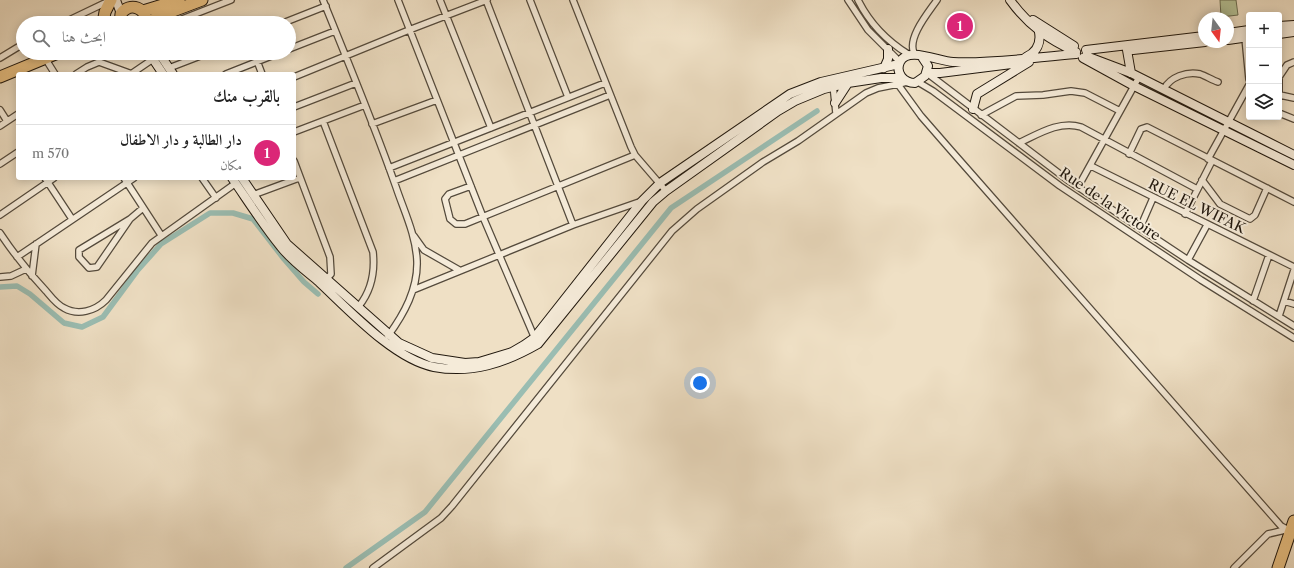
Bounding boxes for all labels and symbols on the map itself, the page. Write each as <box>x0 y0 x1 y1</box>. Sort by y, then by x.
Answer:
pin: 1 <box>947 11 973 41</box>
north arrow <box>1198 12 1234 48</box>
street label: Rue de la Victoire <box>1056 164 1164 245</box>
street label: RUE EL WIFAK <box>1145 175 1250 238</box>
your location <box>690 373 710 393</box>

